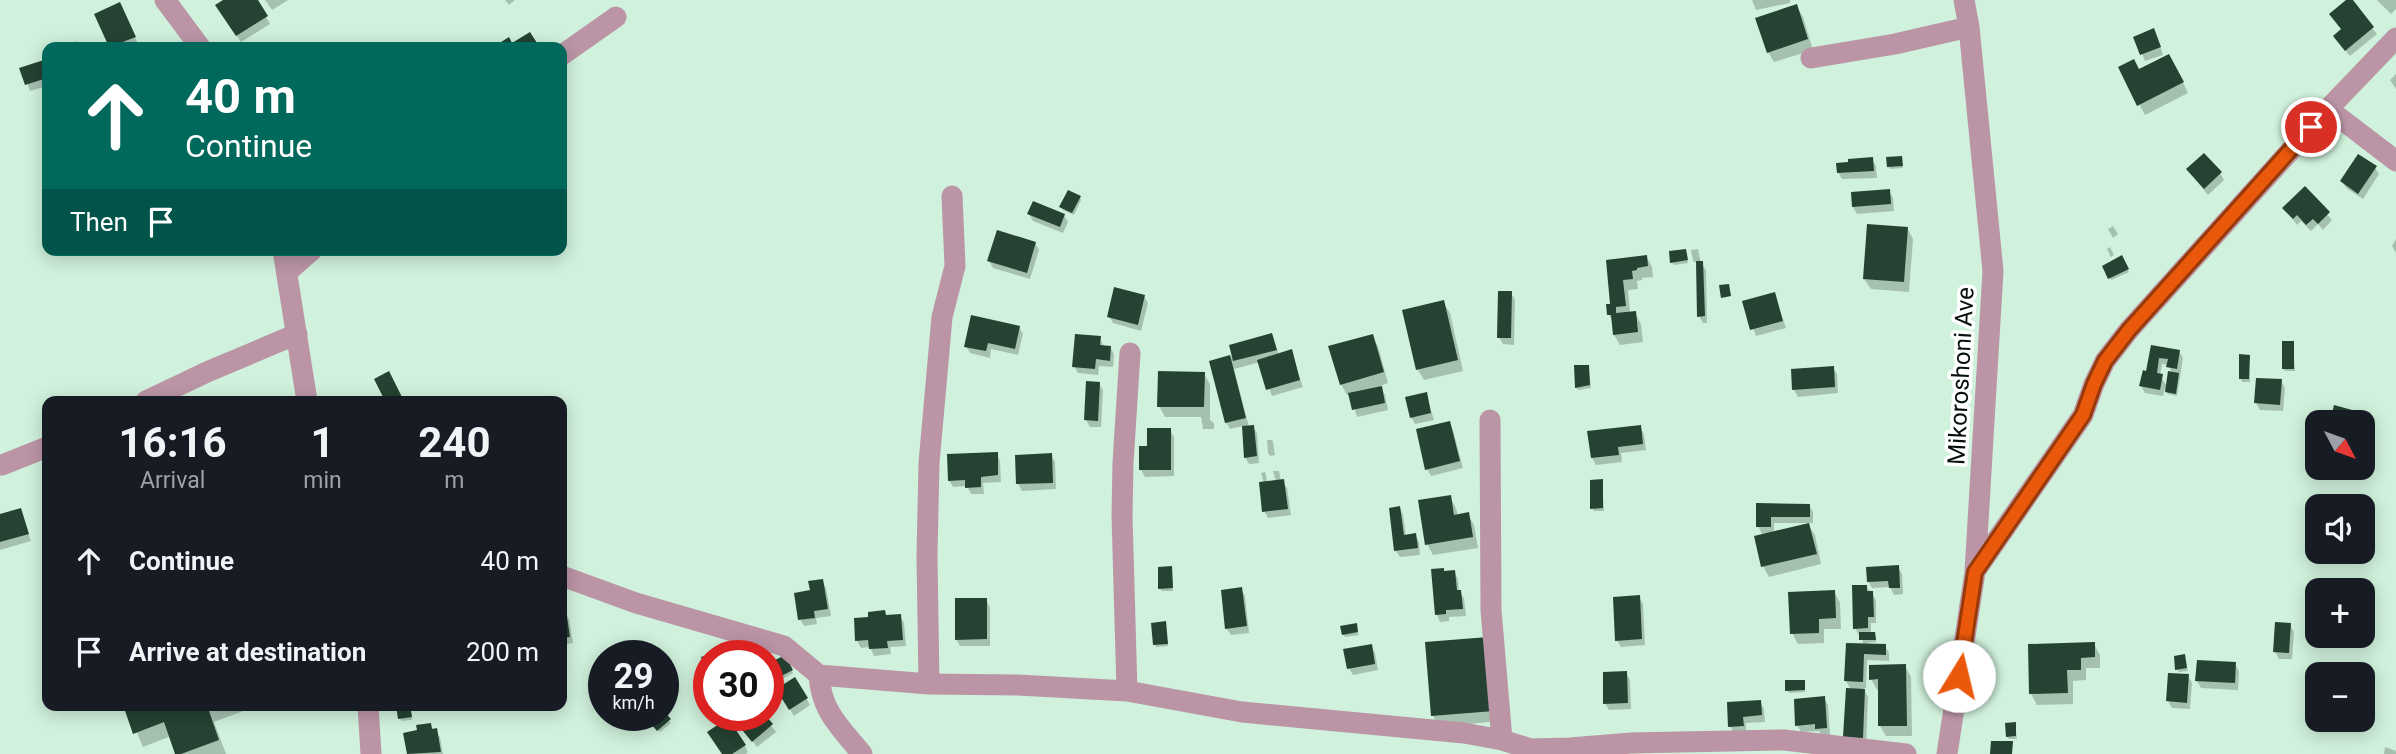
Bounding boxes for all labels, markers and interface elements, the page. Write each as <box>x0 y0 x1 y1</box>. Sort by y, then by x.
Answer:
text: 40 m <box>185 68 296 125</box>
icon: ahead <box>70 70 161 161</box>
pin <box>2281 97 2341 157</box>
icon: arrive <box>2292 108 2330 146</box>
text: Continue <box>185 127 312 165</box>
icon: arrive <box>142 203 180 241</box>
text: Then <box>70 207 128 237</box>
street label: Mikoroshoni Ave <box>1942 286 1980 466</box>
north arrow <box>2305 410 2375 480</box>
map controls <box>2305 410 2375 732</box>
text: 16:16 <box>119 418 227 467</box>
text: 1 <box>310 418 335 467</box>
text: 240 <box>418 418 491 467</box>
text: Arrival <box>140 467 205 494</box>
text: min <box>303 467 342 494</box>
text: m <box>444 467 464 494</box>
button: sound <box>2305 494 2375 564</box>
icon: ahead <box>70 542 108 580</box>
text: Continue <box>129 546 234 576</box>
text: 40 m <box>481 546 539 576</box>
button: + <box>2305 578 2375 648</box>
icon: arrive <box>70 633 108 671</box>
text: Arrive at destination <box>129 637 366 667</box>
text: 200 m <box>466 637 539 667</box>
position arrow <box>1922 639 1996 713</box>
speed limit sign: 30 <box>693 640 784 731</box>
text: 29 <box>613 656 654 697</box>
button: − <box>2305 662 2375 732</box>
text: km/h <box>612 692 655 713</box>

